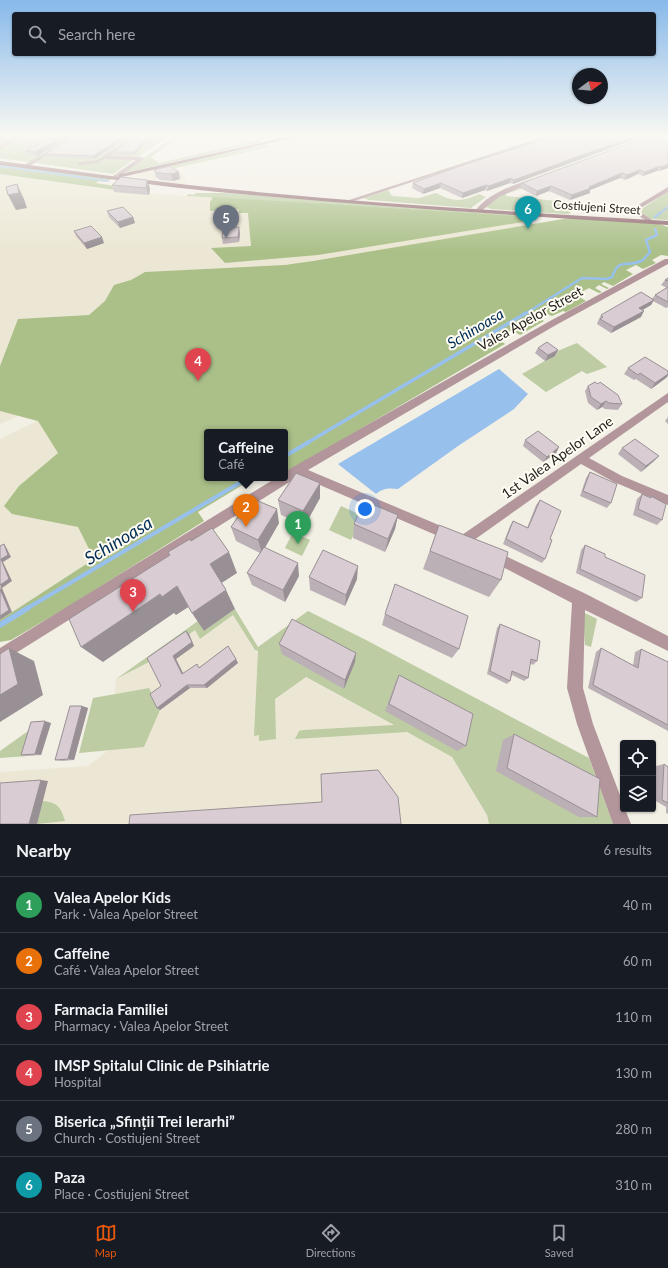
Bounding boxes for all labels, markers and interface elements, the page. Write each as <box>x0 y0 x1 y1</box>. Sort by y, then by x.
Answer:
search box <box>12 12 656 56</box>
icon: search <box>26 23 48 45</box>
text: Search here <box>58 25 135 43</box>
north arrow <box>572 68 608 104</box>
pin: 6 <box>515 196 541 229</box>
street label: Costiujeni Street <box>553 196 642 218</box>
pin: 5 <box>213 205 239 238</box>
street label: Valea Apelor Street <box>475 282 585 354</box>
water label: Schinoasa <box>443 304 507 352</box>
pin: 4 <box>185 348 211 381</box>
street label: 1st Valea Apelor Lane <box>498 412 616 502</box>
popup <box>204 429 288 481</box>
text: Caffeine <box>218 438 274 456</box>
text: Café <box>218 456 244 472</box>
pin: 2 <box>233 494 259 527</box>
your location <box>355 499 375 519</box>
water label: Schinoasa <box>80 511 156 569</box>
pin: 1 <box>285 511 311 544</box>
pin: 3 <box>120 579 146 612</box>
map controls <box>620 740 656 812</box>
button: locate <box>620 740 656 776</box>
button: layers <box>620 776 656 812</box>
text: Nearby <box>16 840 71 861</box>
text: 6 results <box>604 842 652 858</box>
text: Valea Apelor Kids <box>54 888 171 906</box>
text: 1 <box>25 897 33 913</box>
text: 40 m <box>623 897 652 913</box>
text: Park · Valea Apelor Street <box>54 906 198 922</box>
text: Caffeine <box>54 944 110 962</box>
text: 2 <box>25 953 33 969</box>
text: 60 m <box>623 953 652 969</box>
text: Café · Valea Apelor Street <box>54 962 199 978</box>
text: Farmacia Familiei <box>54 1000 168 1018</box>
text: 3 <box>25 1009 33 1025</box>
text: 110 m <box>615 1009 652 1025</box>
text: Pharmacy · Valea Apelor Street <box>54 1018 229 1034</box>
text: IMSP Spitalul Clinic de Psihiatrie <box>54 1056 270 1074</box>
text: 4 <box>25 1065 33 1081</box>
text: 130 m <box>615 1065 652 1081</box>
text: Hospital <box>54 1074 101 1090</box>
text: Biserica „Sfinții Trei Ierarhi” <box>54 1112 235 1130</box>
text: 5 <box>25 1121 33 1137</box>
text: 280 m <box>615 1121 652 1137</box>
text: Church · Costiujeni Street <box>54 1130 200 1146</box>
text: Paza <box>54 1168 85 1186</box>
text: 6 <box>25 1177 33 1193</box>
text: 310 m <box>615 1177 652 1193</box>
text: Place · Costiujeni Street <box>54 1186 189 1202</box>
tab: Map <box>95 1222 117 1259</box>
tab: Directions <box>306 1222 355 1259</box>
tab: Saved <box>545 1222 573 1259</box>

